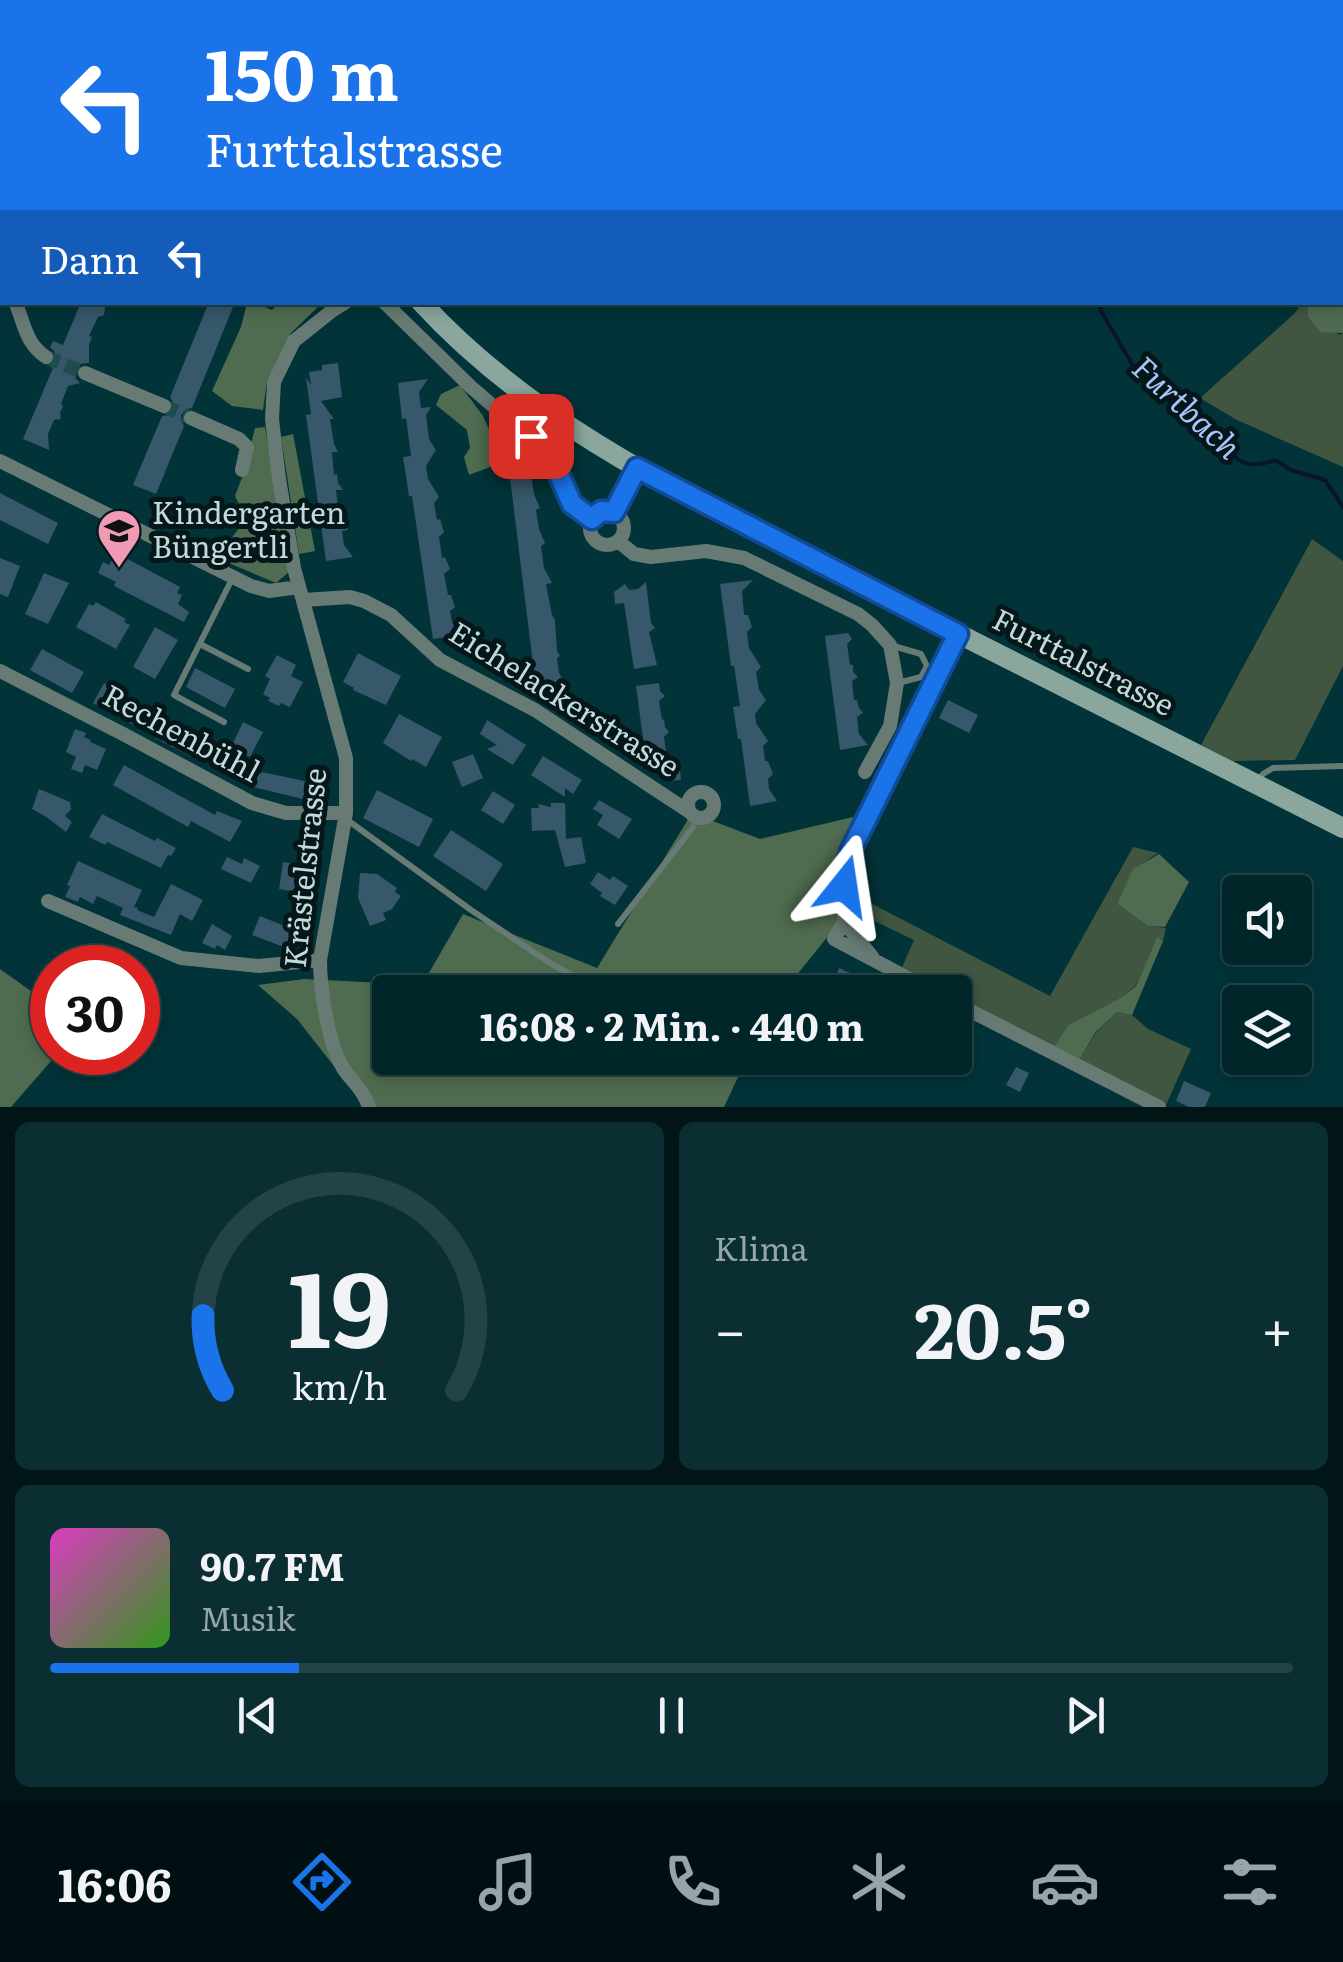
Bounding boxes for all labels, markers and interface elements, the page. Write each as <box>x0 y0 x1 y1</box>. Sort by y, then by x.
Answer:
text: 150 m <box>205 19 399 123</box>
icon: left <box>40 40 170 170</box>
text: Furttalstrasse <box>205 114 503 181</box>
text: Dann <box>40 229 139 286</box>
icon: left <box>159 230 214 285</box>
water label: Furtbach <box>1123 343 1253 469</box>
pin <box>489 394 574 479</box>
icon: arrive <box>504 409 559 464</box>
place label: Kindergarten Büngertli <box>152 489 345 567</box>
school or university icon: Kindergarten Büngertli <box>96 508 142 569</box>
street label: Furttalstrasse <box>986 596 1183 725</box>
street label: Eichelackerstrasse <box>442 609 689 786</box>
street label: Rechenbühl <box>96 672 269 791</box>
street label: Krästelstrasse <box>271 766 335 970</box>
position arrow <box>792 834 896 938</box>
map controls <box>1222 875 1312 1075</box>
button: sound <box>1222 875 1312 965</box>
speed limit sign: 30 <box>30 945 160 1075</box>
button: layers <box>1222 985 1312 1075</box>
text: 16:08 · 2 Min. · 440 m <box>480 996 864 1053</box>
text: Klima <box>714 1223 808 1271</box>
text: 19 <box>288 1226 391 1380</box>
text: 20.5° <box>914 1271 1093 1382</box>
text: − <box>714 1286 746 1368</box>
text: + <box>1261 1286 1293 1368</box>
text: km/h <box>292 1358 387 1411</box>
text: 90.7 FM <box>200 1536 345 1593</box>
text: Musik <box>200 1593 295 1641</box>
icon: previous <box>230 1688 285 1743</box>
icon: pause <box>644 1688 699 1743</box>
icon: next <box>1058 1688 1113 1743</box>
icon: directions <box>287 1847 357 1917</box>
icon: music <box>473 1847 543 1917</box>
icon: phone <box>658 1847 728 1917</box>
icon: climate <box>844 1847 914 1917</box>
icon: car <box>1030 1847 1100 1917</box>
icon: filters <box>1215 1847 1285 1917</box>
text: 16:06 <box>58 1849 172 1916</box>

